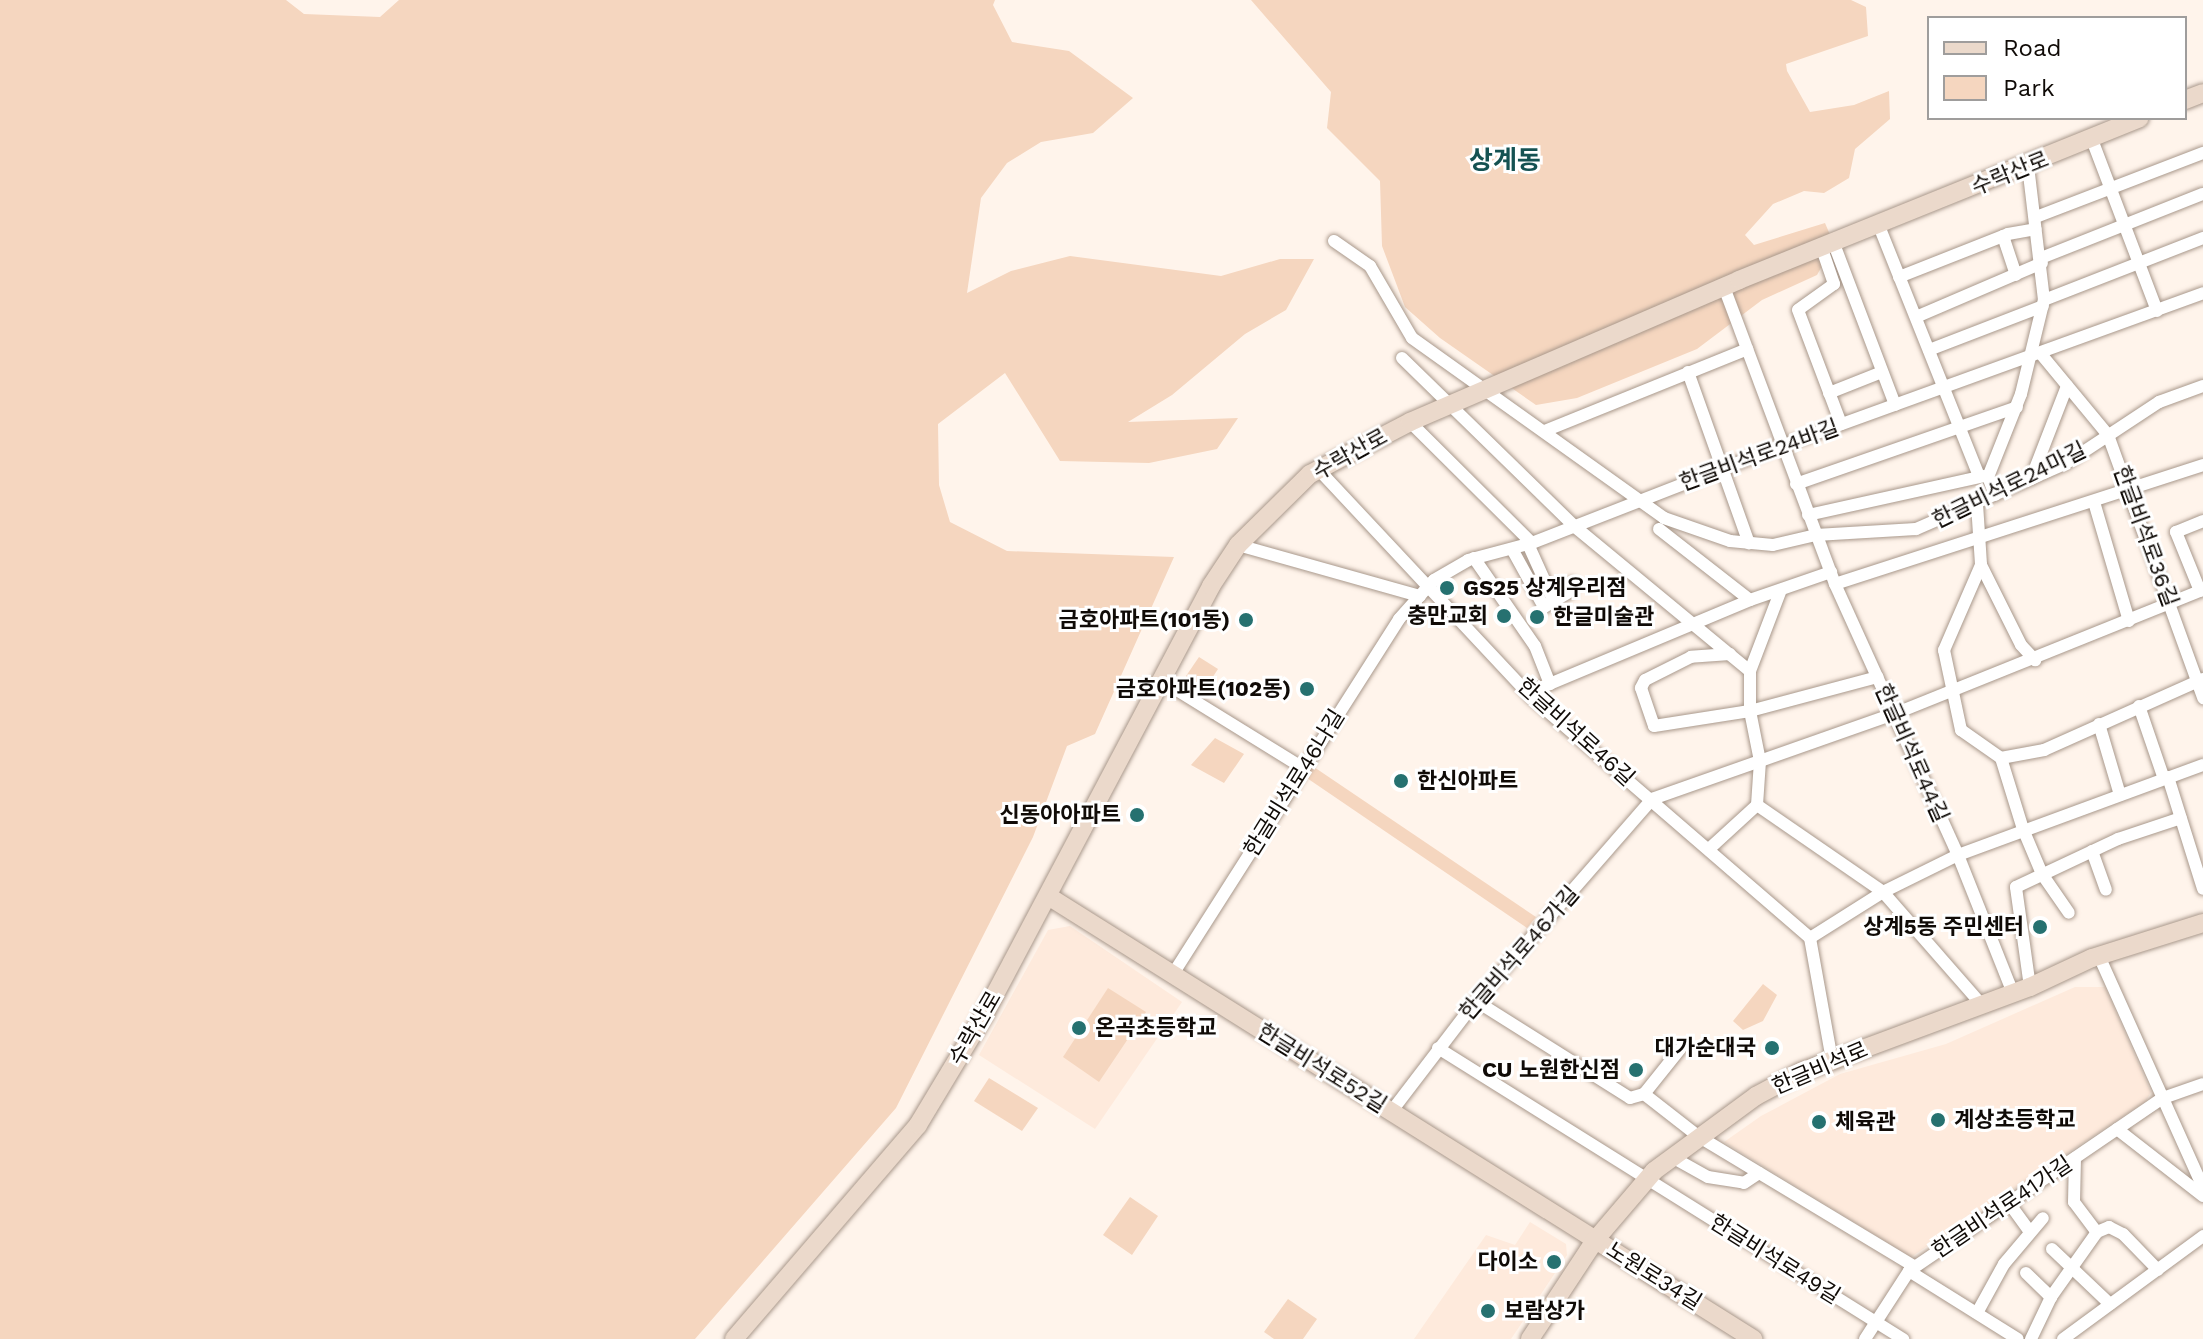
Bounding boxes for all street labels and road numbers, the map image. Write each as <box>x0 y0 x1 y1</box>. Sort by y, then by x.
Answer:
street label: 수락산로 <box>1968 146 2052 200</box>
street label: 한글비석로24바길 <box>1676 414 1842 496</box>
street label: 수락산로 <box>1308 423 1392 485</box>
street label: 한글비석로24마길 <box>1928 436 2090 534</box>
street label: 한글비석로36길 <box>2108 462 2184 610</box>
street label: 한글비석로46길 <box>1512 673 1640 791</box>
street label: 한글비석로44길 <box>1870 680 1954 826</box>
street label: 한글비석로46나길 <box>1238 705 1350 861</box>
street label: 한글비석로46가길 <box>1454 881 1584 1025</box>
street label: 수락산로 <box>943 986 1007 1070</box>
street label: 한글비석로52길 <box>1253 1018 1391 1118</box>
street label: 한글비석로 <box>1768 1036 1872 1100</box>
street label: 한글비석로41가길 <box>1927 1150 2077 1264</box>
street label: 한글비석로49길 <box>1705 1208 1845 1310</box>
street label: 노원로34길 <box>1602 1236 1706 1316</box>

